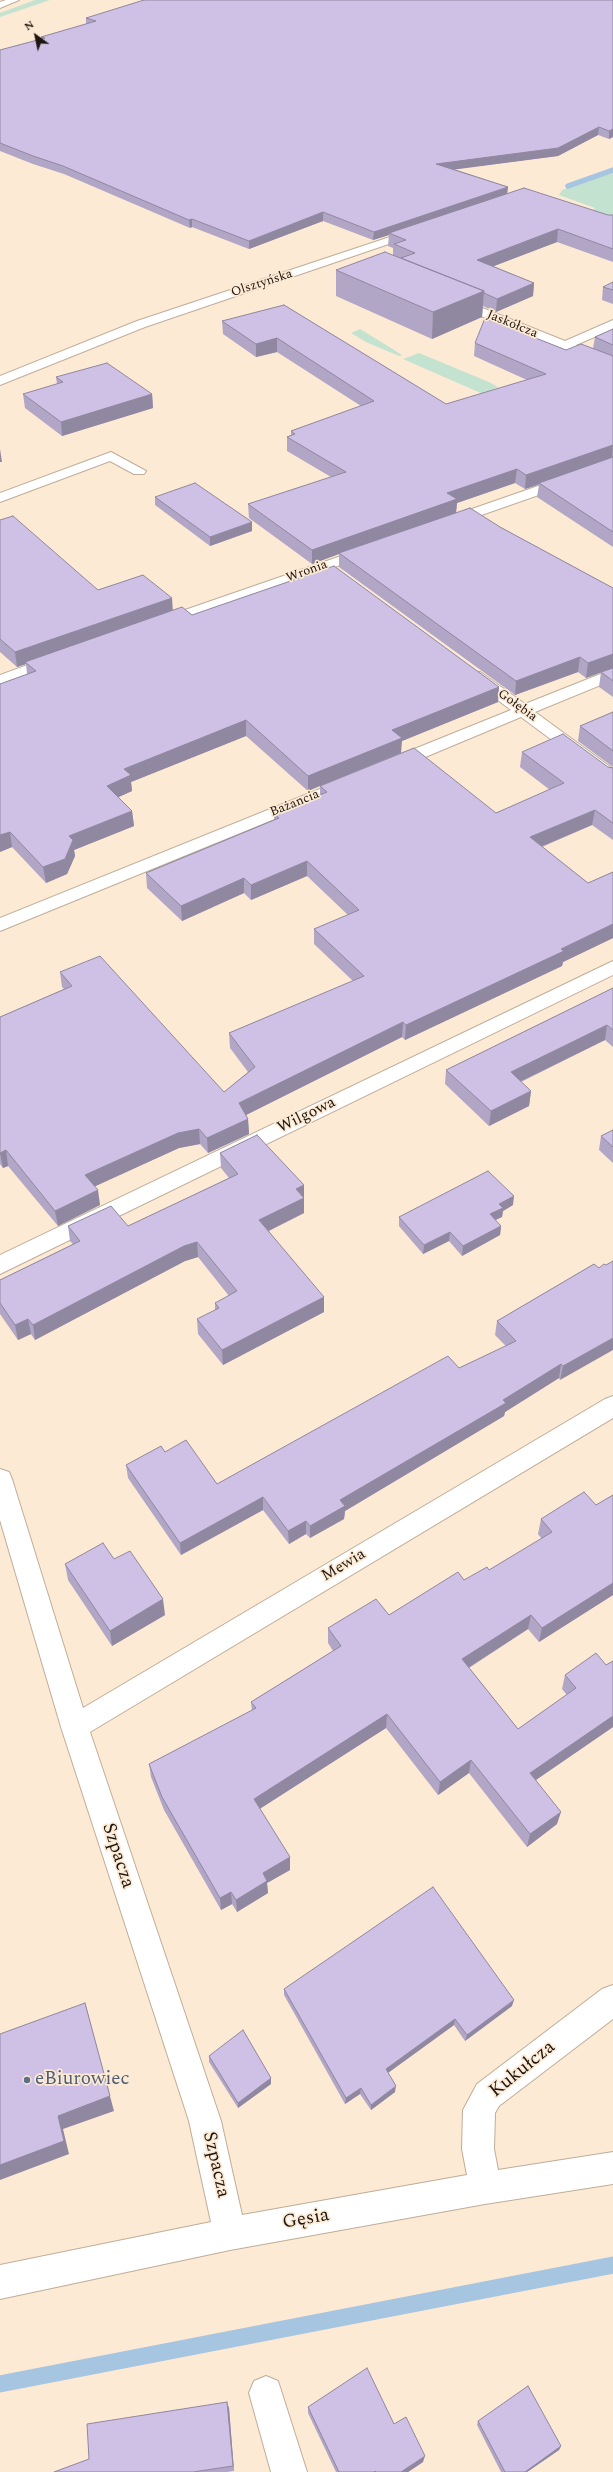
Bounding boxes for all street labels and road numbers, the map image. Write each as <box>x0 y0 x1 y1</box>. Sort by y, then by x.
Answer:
street label: Olsztyńska <box>229 267 295 301</box>
street label: Jaskółcza <box>484 308 540 342</box>
street label: Wronia <box>284 557 330 587</box>
street label: Gołębia <box>494 687 540 725</box>
street label: Bażancia <box>268 787 322 821</box>
street label: Wilgowa <box>275 1094 339 1138</box>
street label: Mewia <box>318 1545 370 1587</box>
street label: Szpacza <box>96 1821 138 1891</box>
street label: Kukułcza <box>486 2037 560 2103</box>
street label: Szpacza <box>196 2130 234 2200</box>
street label: Gęsia <box>281 2205 331 2235</box>

